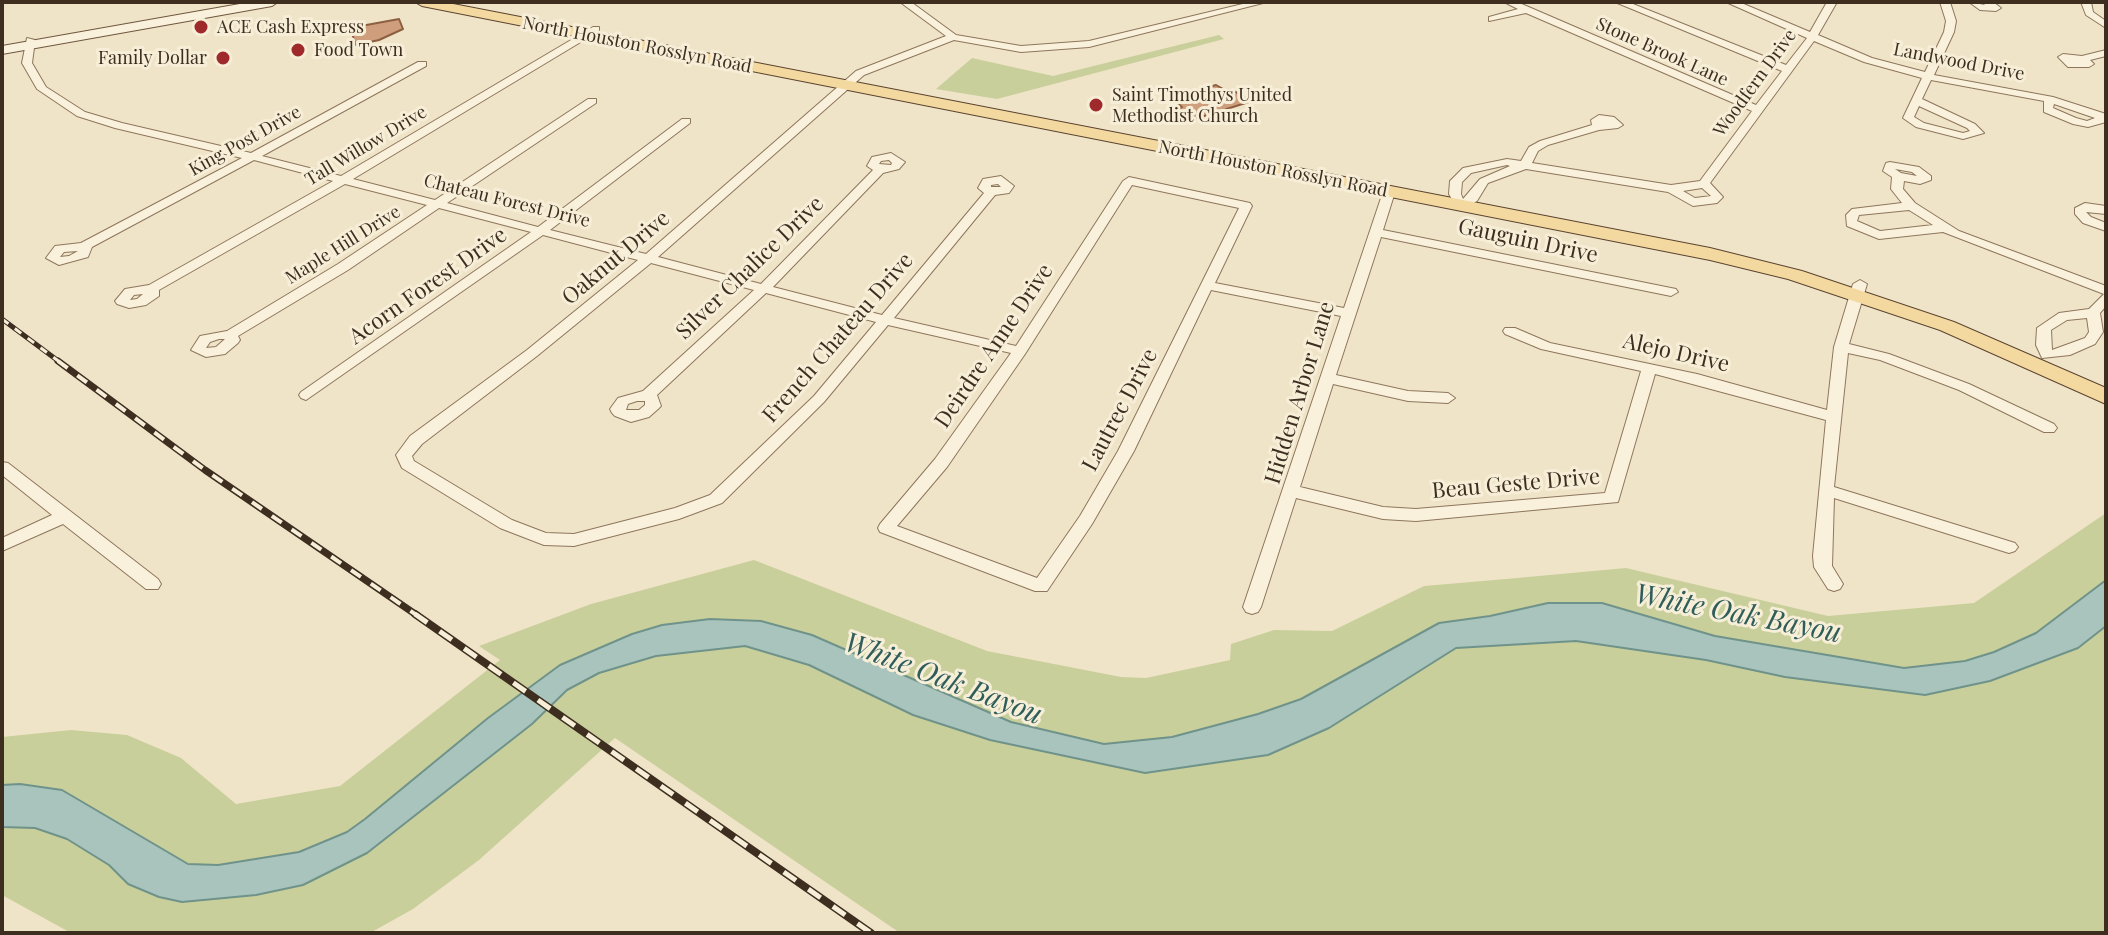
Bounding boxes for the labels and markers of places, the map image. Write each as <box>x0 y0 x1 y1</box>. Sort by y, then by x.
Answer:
place label: ACE Cash Express <box>217 16 364 38</box>
marker: ACE Cash Express <box>192 18 210 36</box>
place label: Food Town <box>314 39 403 61</box>
marker: Food Town <box>289 41 307 59</box>
place label: Family Dollar <box>98 47 207 69</box>
marker: Family Dollar <box>214 49 232 67</box>
place label: Saint Timothys United Methodist Church <box>1112 84 1292 126</box>
marker: Saint Timothys United Methodist Church <box>1087 96 1105 114</box>

